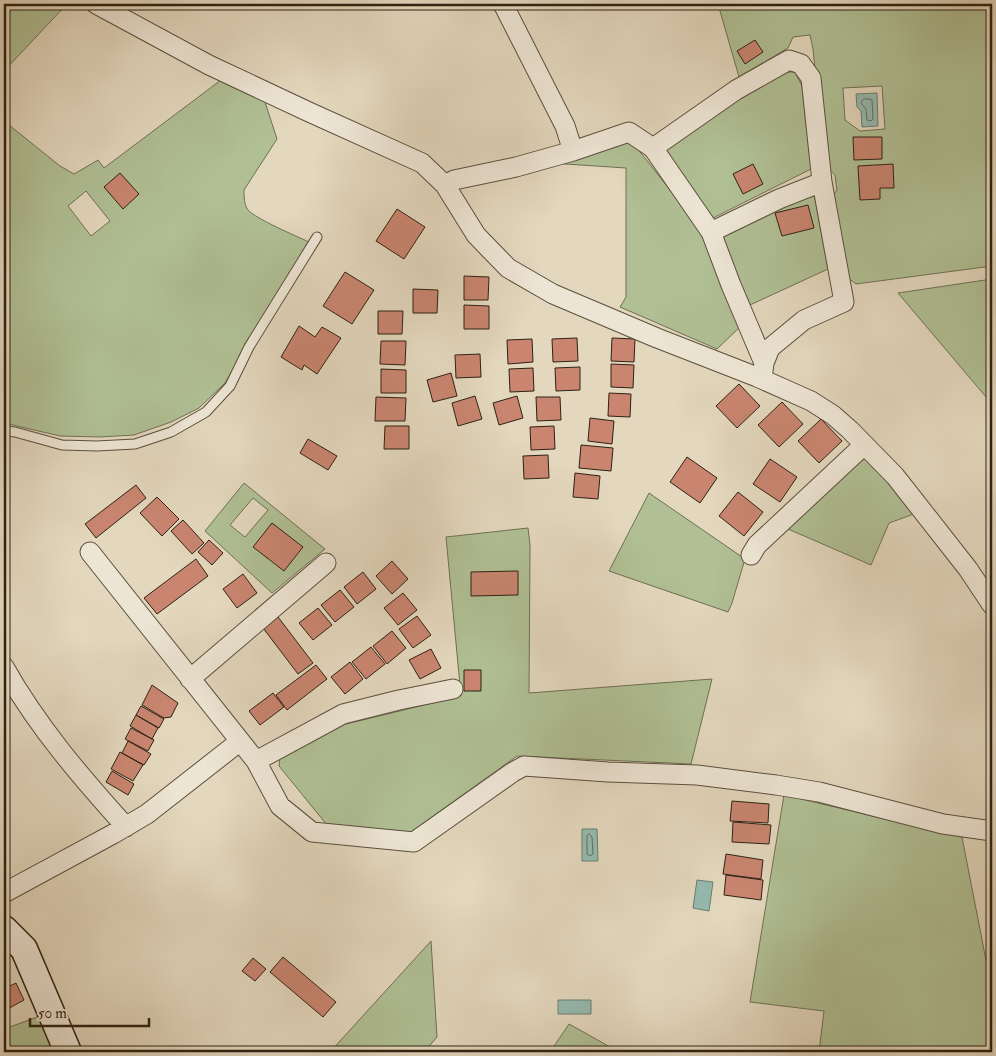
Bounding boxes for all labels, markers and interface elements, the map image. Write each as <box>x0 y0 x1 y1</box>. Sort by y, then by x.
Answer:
scale bar <box>30 996 149 1028</box>
text: 50 m <box>38 1004 67 1023</box>

